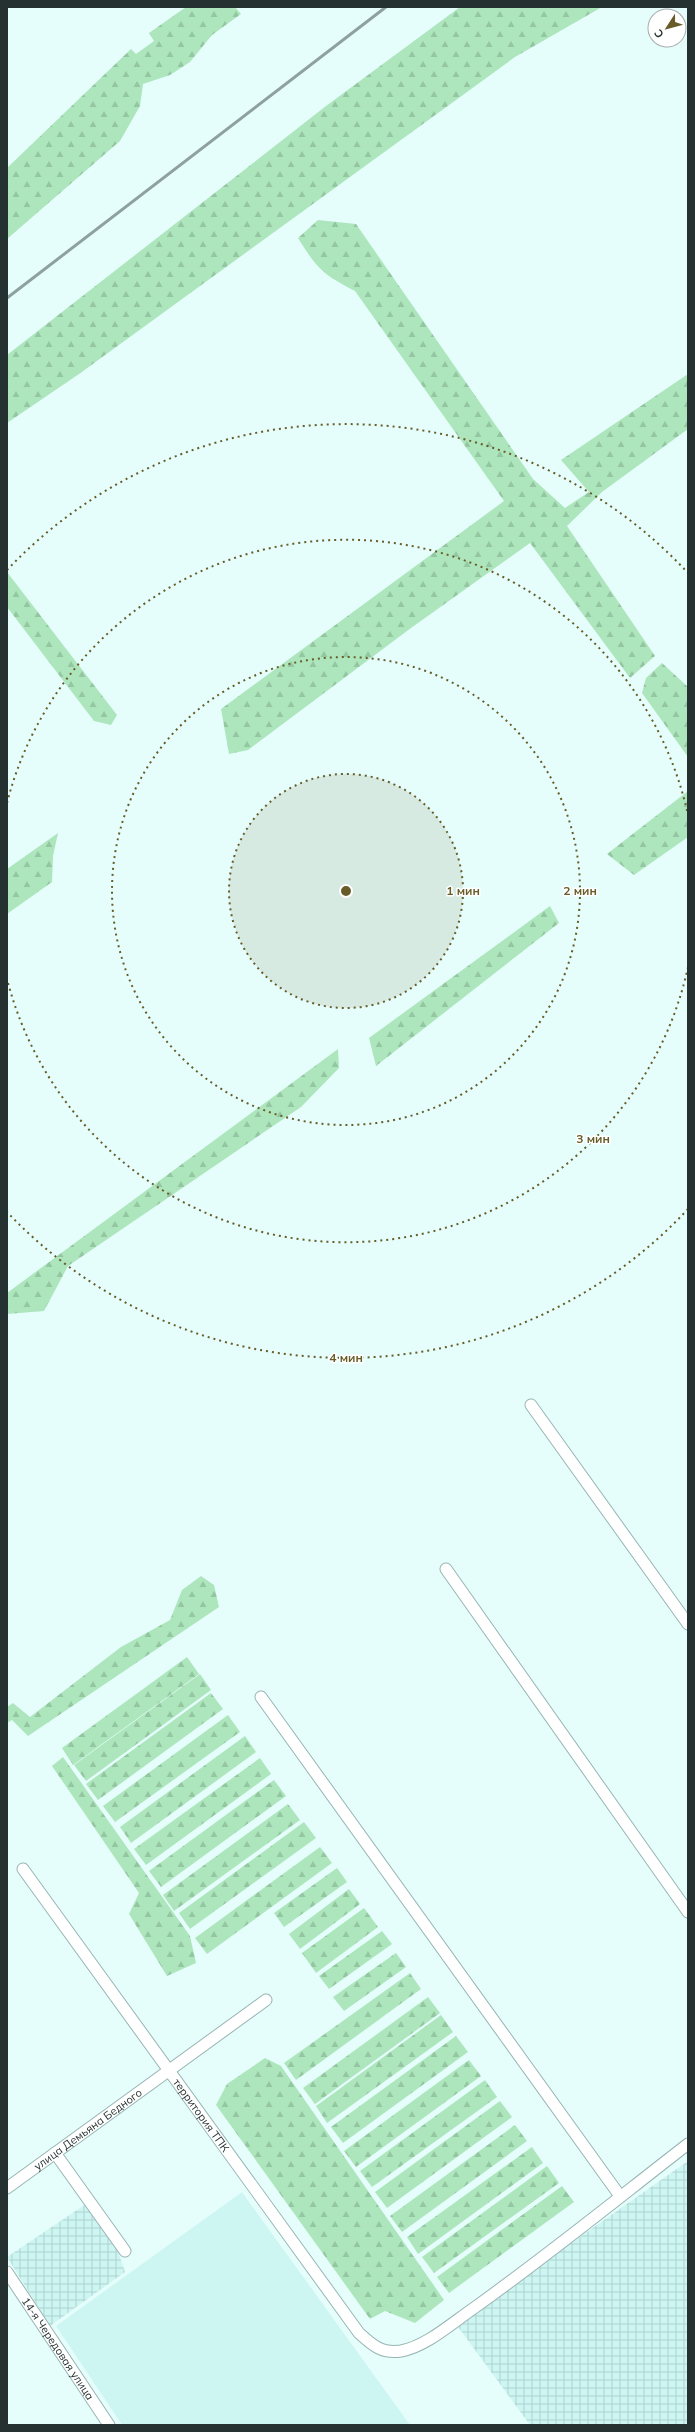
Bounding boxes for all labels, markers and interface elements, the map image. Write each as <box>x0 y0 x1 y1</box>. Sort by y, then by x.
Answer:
north arrow <box>647 8 687 48</box>
text: С <box>651 26 667 41</box>
text: 1 мин <box>446 883 480 898</box>
text: 2 мин <box>563 883 597 898</box>
centre of rings <box>339 884 353 898</box>
text: 3 мин <box>576 1131 610 1146</box>
text: 4 мин <box>329 1350 363 1365</box>
street label: территория ТПК <box>170 2076 233 2155</box>
street label: улица Демьяна Бедного <box>31 2085 145 2173</box>
street label: 14-я Чередовая улица <box>19 2295 97 2403</box>

